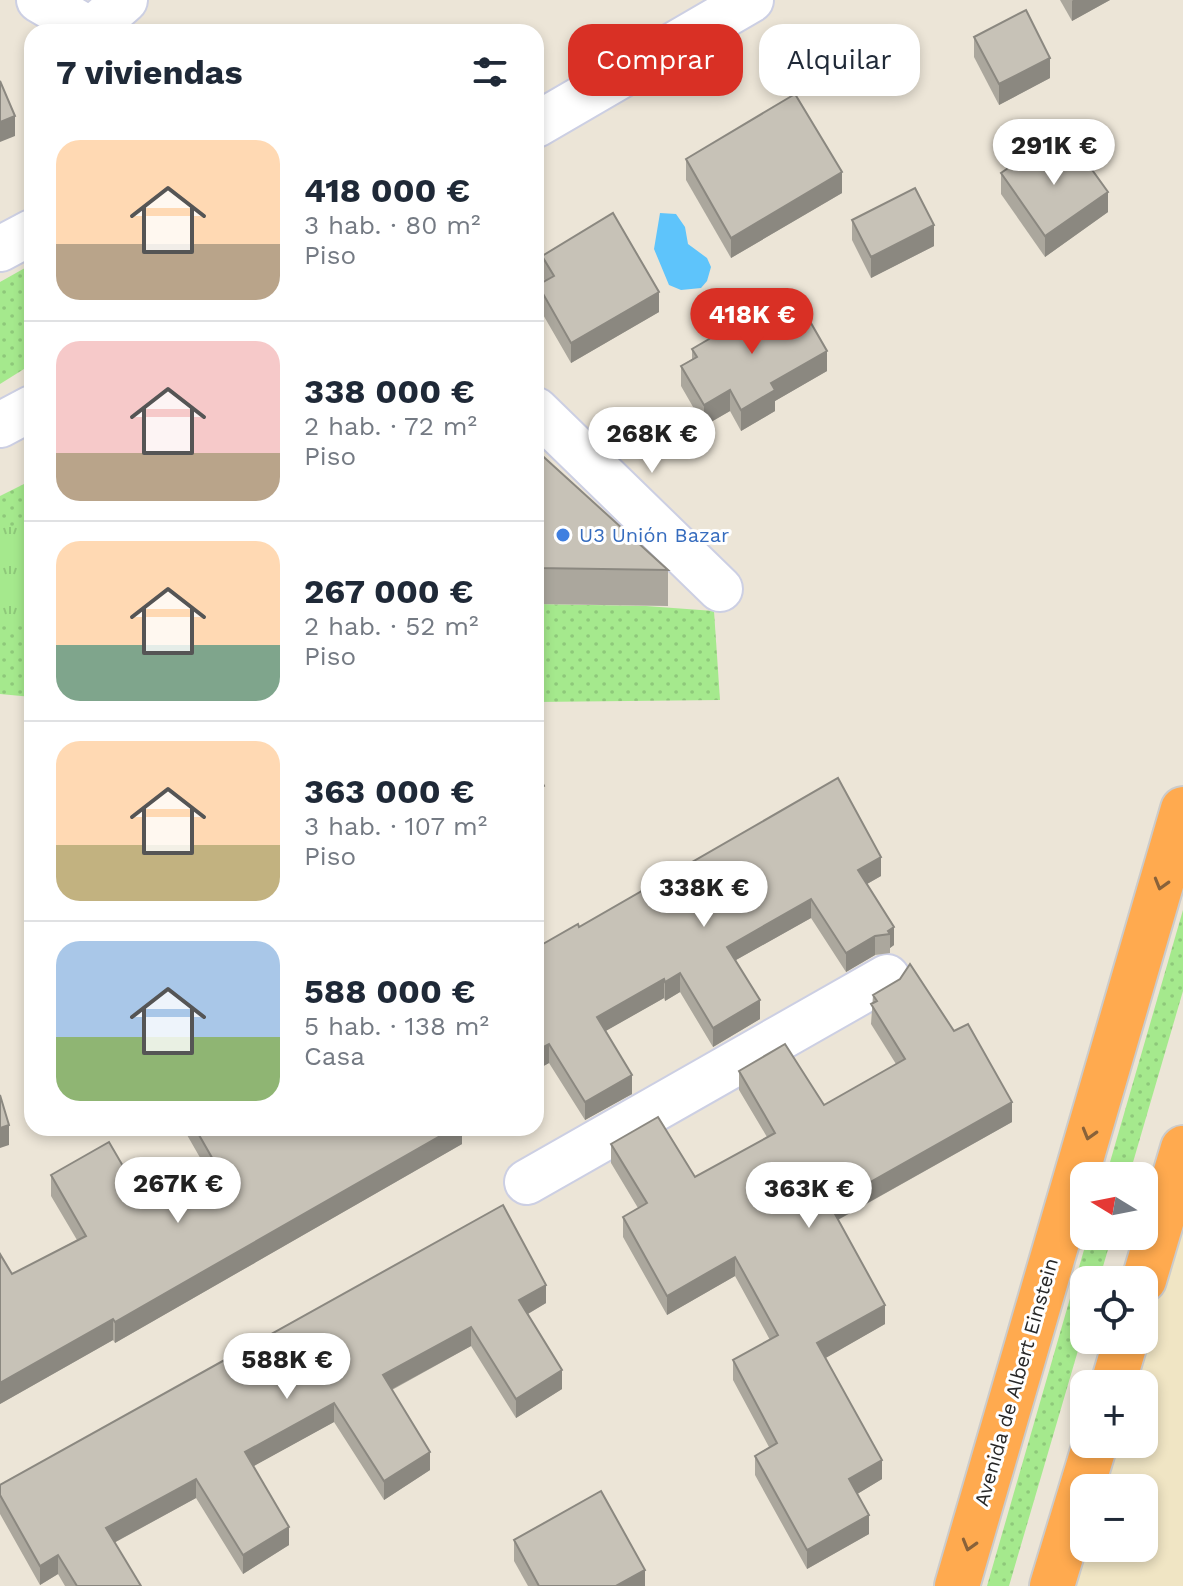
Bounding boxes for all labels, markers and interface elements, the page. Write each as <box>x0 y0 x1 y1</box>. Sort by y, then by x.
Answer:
chip: Comprar <box>568 24 743 96</box>
chip: Alquilar <box>759 24 920 96</box>
icon: filters <box>468 50 512 94</box>
text: 7 viviendas <box>56 52 243 92</box>
pin: 291K € <box>989 119 1119 187</box>
text: 291K € <box>1011 130 1097 160</box>
text: 418 000 € <box>304 170 470 210</box>
icon: home <box>120 172 216 268</box>
text: 3 hab. · 80 m² <box>304 210 480 240</box>
text: Piso <box>304 240 356 270</box>
pin: 418K € <box>687 288 817 356</box>
text: 418K € <box>708 299 796 329</box>
text: 338 000 € <box>304 371 475 411</box>
icon: home <box>120 373 216 469</box>
pin: 268K € <box>587 407 717 475</box>
text: 2 hab. · 72 m² <box>304 411 477 441</box>
text: 268K € <box>606 418 698 448</box>
text: Piso <box>304 441 356 471</box>
place label: U3 Unión Bazar <box>579 523 729 547</box>
marker: U3 Unión Bazar <box>554 526 572 544</box>
text: 267 000 € <box>304 571 473 611</box>
icon: home <box>120 573 216 669</box>
text: 2 hab. · 52 m² <box>304 611 479 641</box>
text: Piso <box>304 641 356 671</box>
text: 363 000 € <box>304 771 474 811</box>
icon: home <box>120 773 216 869</box>
text: 3 hab. · 107 m² <box>304 811 487 841</box>
text: Piso <box>304 841 356 871</box>
pin: 338K € <box>639 861 769 929</box>
text: 338K € <box>659 872 749 902</box>
one-way arrow <box>1154 877 1170 891</box>
text: 588 000 € <box>304 971 475 1011</box>
icon: home <box>120 973 216 1069</box>
text: 5 hab. · 138 m² <box>304 1011 489 1041</box>
text: Casa <box>304 1041 365 1071</box>
one-way arrow <box>1081 1126 1098 1140</box>
pin: 267K € <box>113 1157 243 1225</box>
pin: 363K € <box>744 1162 874 1230</box>
north arrow <box>1070 1162 1158 1250</box>
map controls <box>1070 1162 1158 1562</box>
text: 267K € <box>133 1168 223 1198</box>
text: 363K € <box>764 1173 854 1203</box>
street label: Avenida de Albert Einstein <box>969 1255 1063 1509</box>
button: locate <box>1070 1266 1158 1354</box>
pin: 588K € <box>222 1333 352 1401</box>
text: 588K € <box>241 1344 333 1374</box>
button: + <box>1070 1370 1158 1458</box>
button: − <box>1070 1474 1158 1562</box>
one-way arrow <box>962 1537 978 1551</box>

